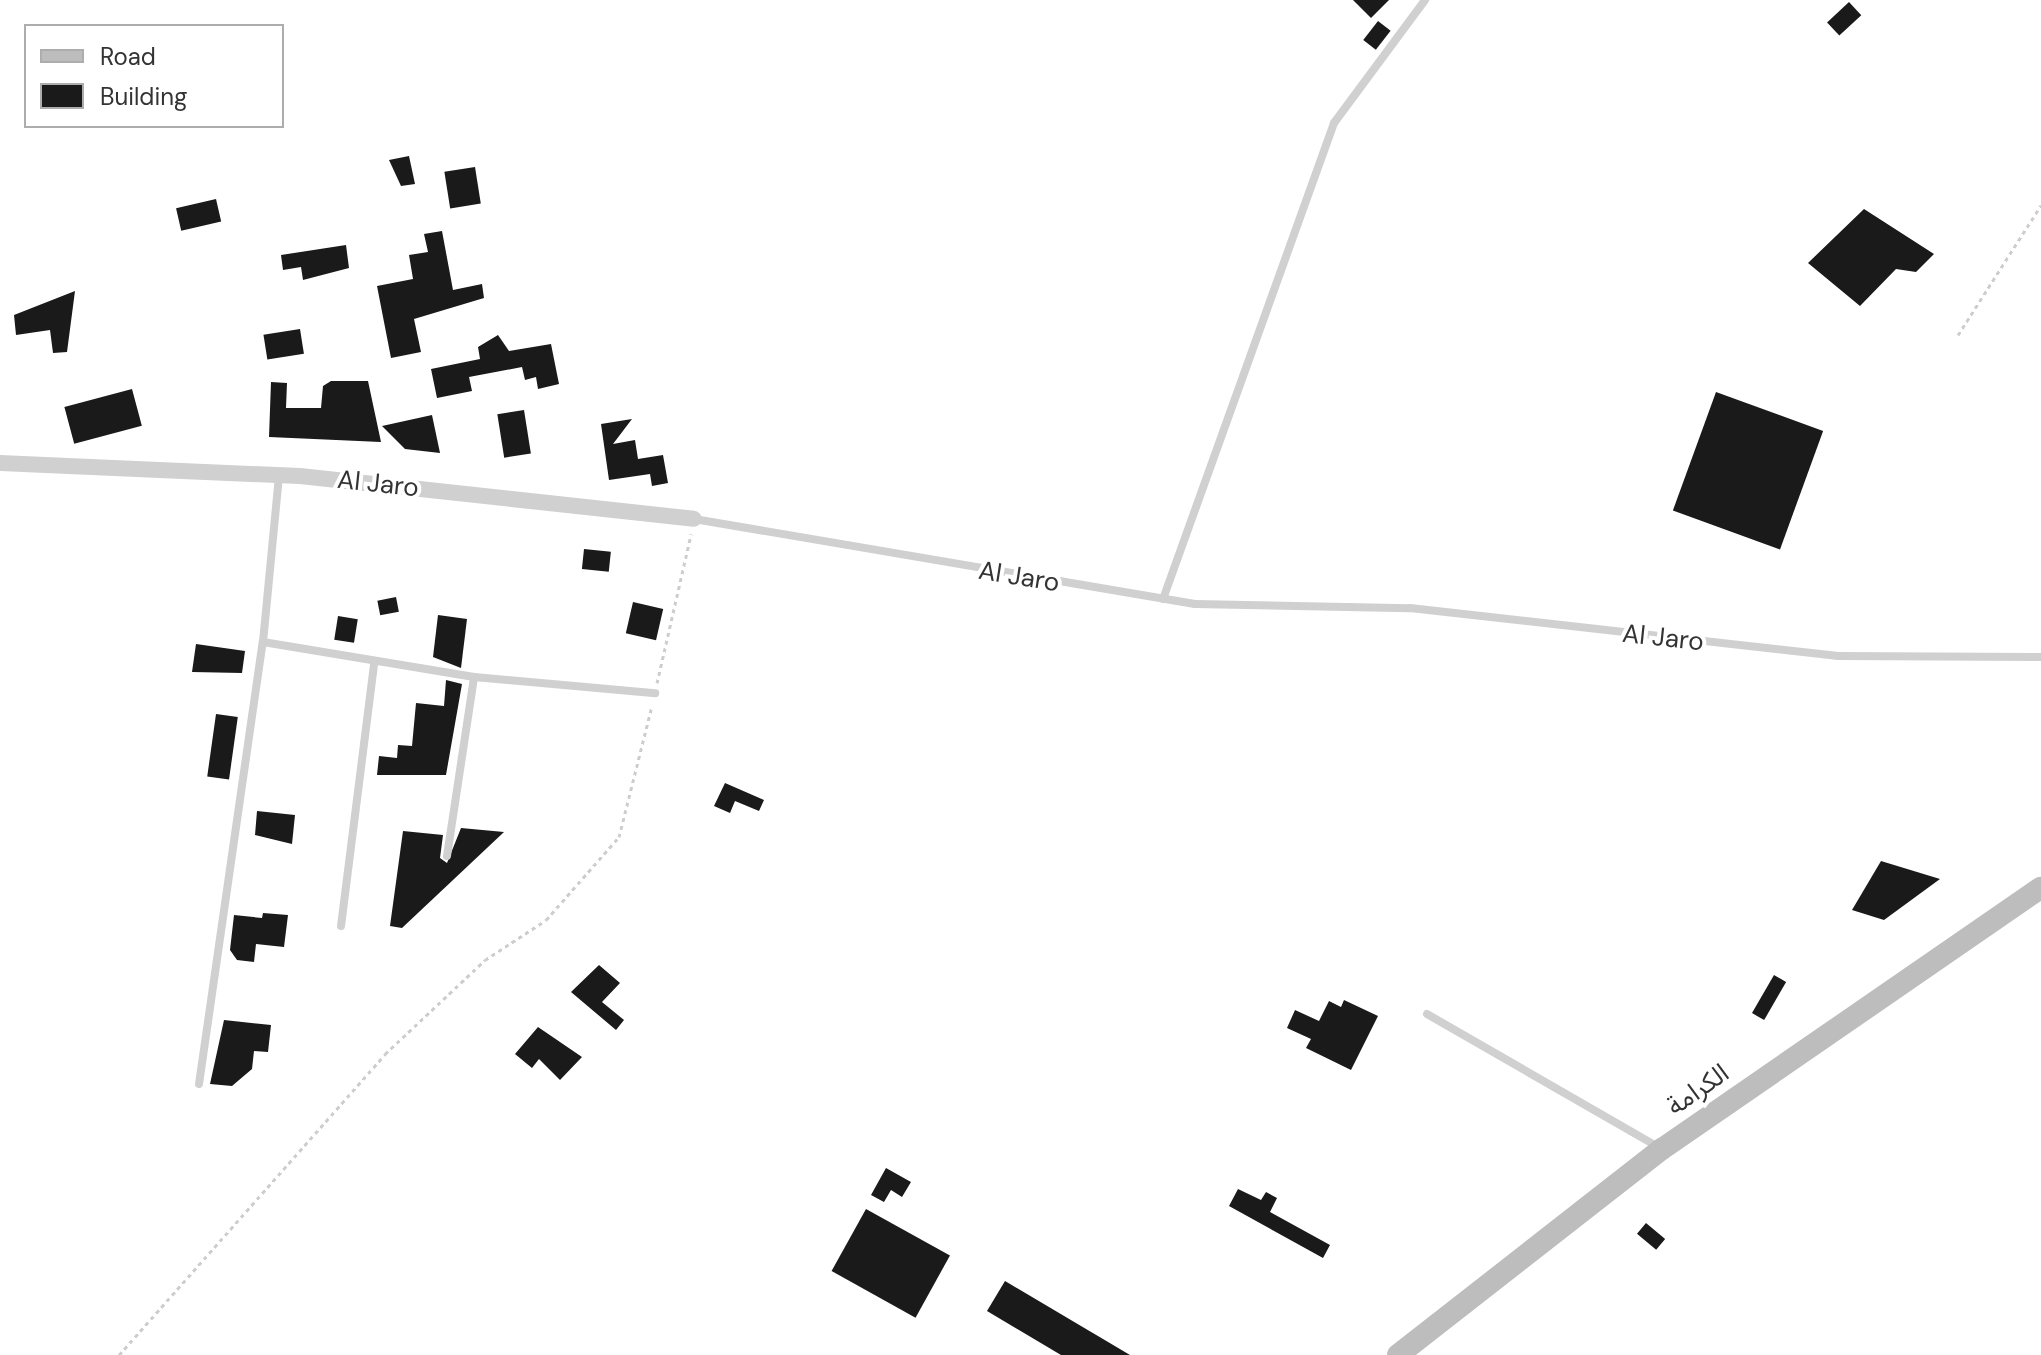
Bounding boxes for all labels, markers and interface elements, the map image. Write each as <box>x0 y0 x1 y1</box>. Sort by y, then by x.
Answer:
legend <box>24 24 284 128</box>
text: Road <box>100 41 156 72</box>
text: Building <box>100 81 187 112</box>
street label: Al Jaro <box>336 464 420 504</box>
street label: Al Jaro <box>976 555 1062 599</box>
street label: Al Jaro <box>1621 618 1705 658</box>
street label: الكرامة <box>1661 1058 1735 1122</box>

